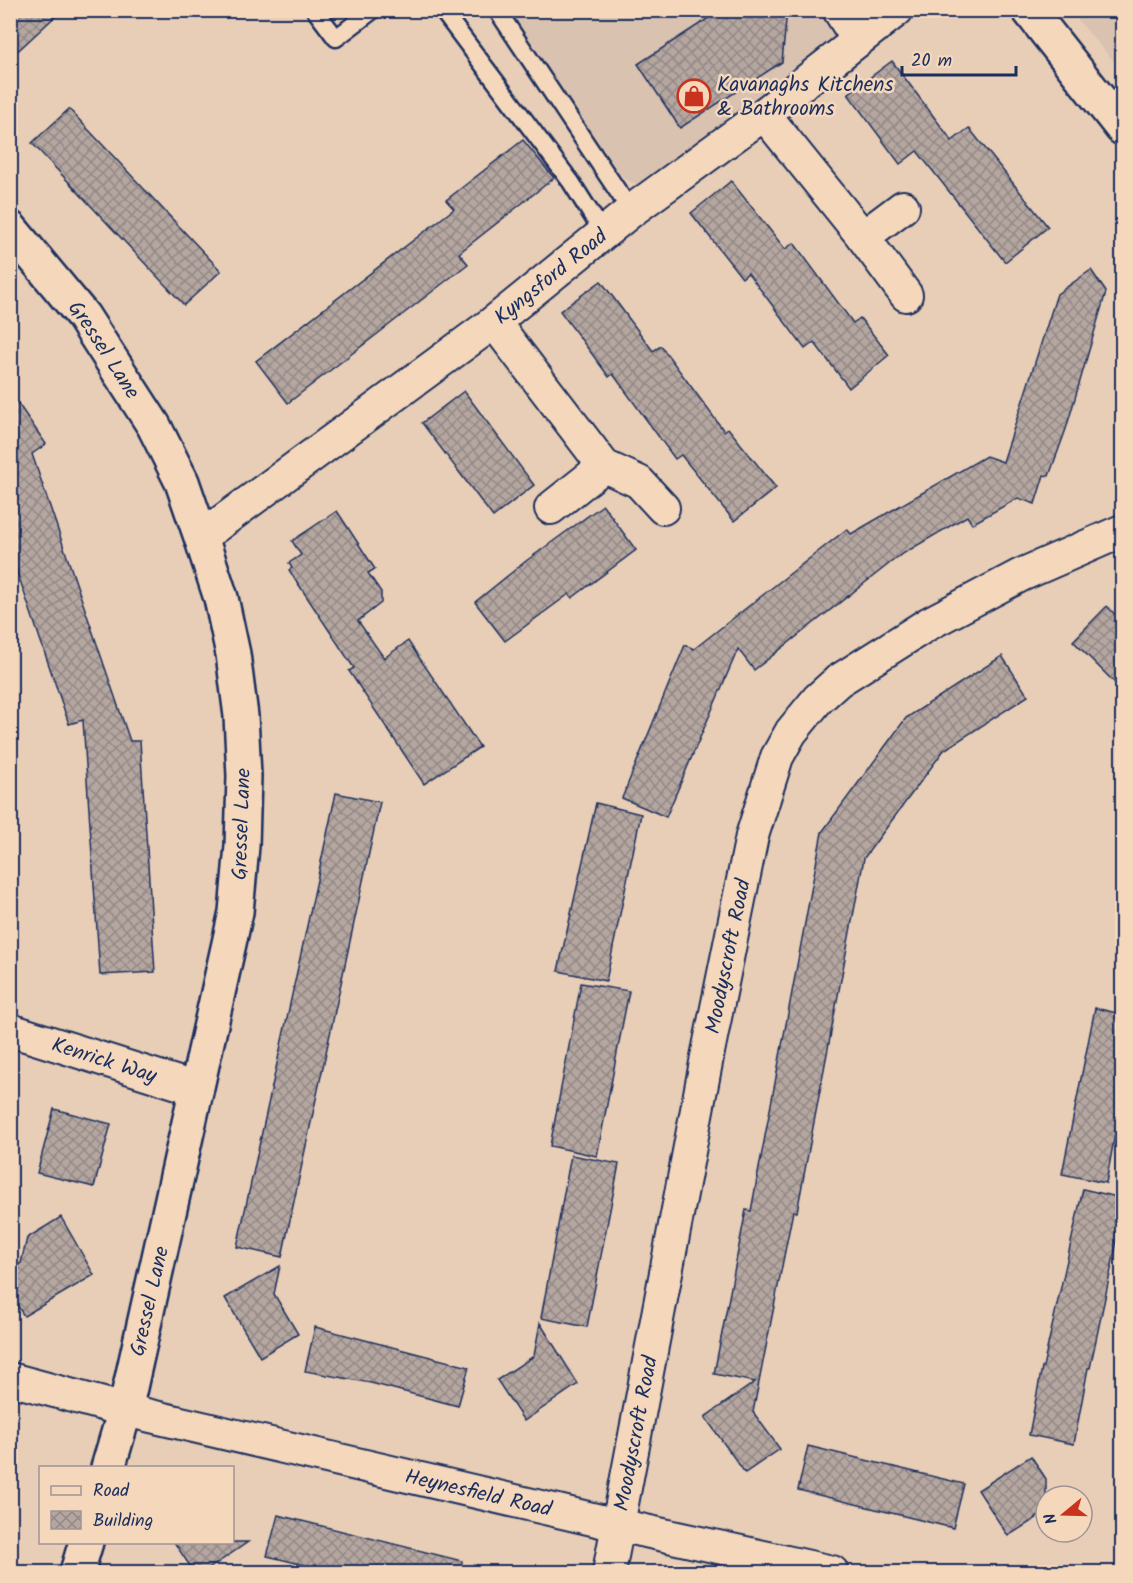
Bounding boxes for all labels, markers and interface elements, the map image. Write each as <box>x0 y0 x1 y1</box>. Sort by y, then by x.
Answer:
scale bar <box>902 39 1016 77</box>
text: 20 m <box>911 47 952 76</box>
place label: Kavanaghs Kitchens & Bathrooms <box>717 69 893 126</box>
shop icon: Kavanaghs Kitchens & Bathrooms <box>676 78 712 114</box>
street label: Kyngsford Road <box>487 221 616 334</box>
street label: Gressel Lane <box>59 294 148 407</box>
street label: Gressel Lane <box>224 767 261 881</box>
street label: Moodyscroft Road <box>697 876 761 1037</box>
street label: Kenrick Way <box>47 1029 161 1093</box>
street label: Gressel Lane <box>122 1242 179 1360</box>
street label: Moodyscroft Road <box>606 1353 668 1514</box>
street label: Heynesfield Road <box>401 1461 555 1527</box>
legend <box>39 1466 234 1544</box>
text: Road <box>93 1477 130 1506</box>
north arrow <box>1034 1484 1094 1544</box>
text: Building <box>93 1507 153 1536</box>
text: N <box>1038 1510 1065 1527</box>

